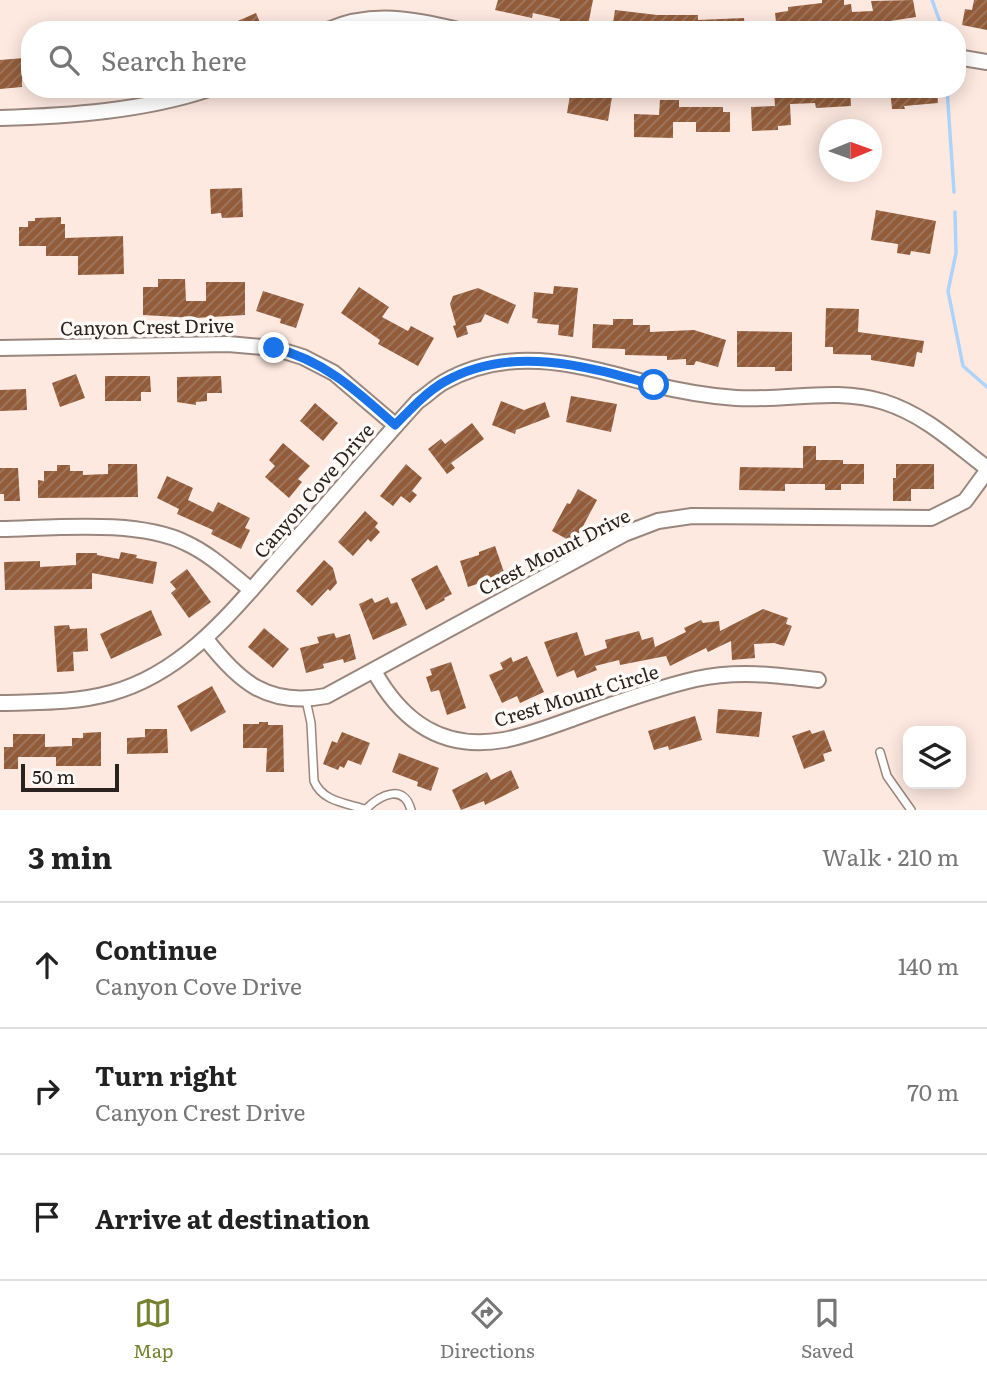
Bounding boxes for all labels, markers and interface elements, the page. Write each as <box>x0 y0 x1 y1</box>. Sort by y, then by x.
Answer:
search box <box>21 21 966 98</box>
text: Search here <box>101 40 247 79</box>
icon: search <box>45 41 83 79</box>
north arrow <box>819 119 882 182</box>
street label: Canyon Crest Drive <box>60 310 234 342</box>
route end <box>258 332 289 363</box>
route start <box>638 369 669 400</box>
street label: Canyon Cove Drive <box>246 416 380 564</box>
street label: Crest Mount Drive <box>473 501 635 601</box>
street label: Crest Mount Circle <box>490 657 662 733</box>
map controls <box>903 726 966 789</box>
button: layers <box>903 726 966 789</box>
scale bar <box>21 761 119 793</box>
text: 50 m <box>32 762 75 790</box>
text: 3 min <box>28 834 112 878</box>
text: Walk · 210 m <box>822 839 959 873</box>
text: Continue <box>95 929 217 968</box>
icon: ahead <box>28 946 66 984</box>
text: 140 m <box>898 948 959 982</box>
text: Canyon Cove Drive <box>95 968 302 1002</box>
text: Turn right <box>95 1055 237 1094</box>
icon: right <box>28 1072 66 1110</box>
text: 70 m <box>907 1074 959 1108</box>
text: Canyon Crest Drive <box>95 1094 306 1128</box>
icon: arrive <box>28 1198 66 1236</box>
text: Arrive at destination <box>95 1198 370 1237</box>
tab: Map <box>133 1294 174 1364</box>
tab: Directions <box>440 1294 535 1364</box>
tab: Saved <box>801 1294 854 1364</box>

